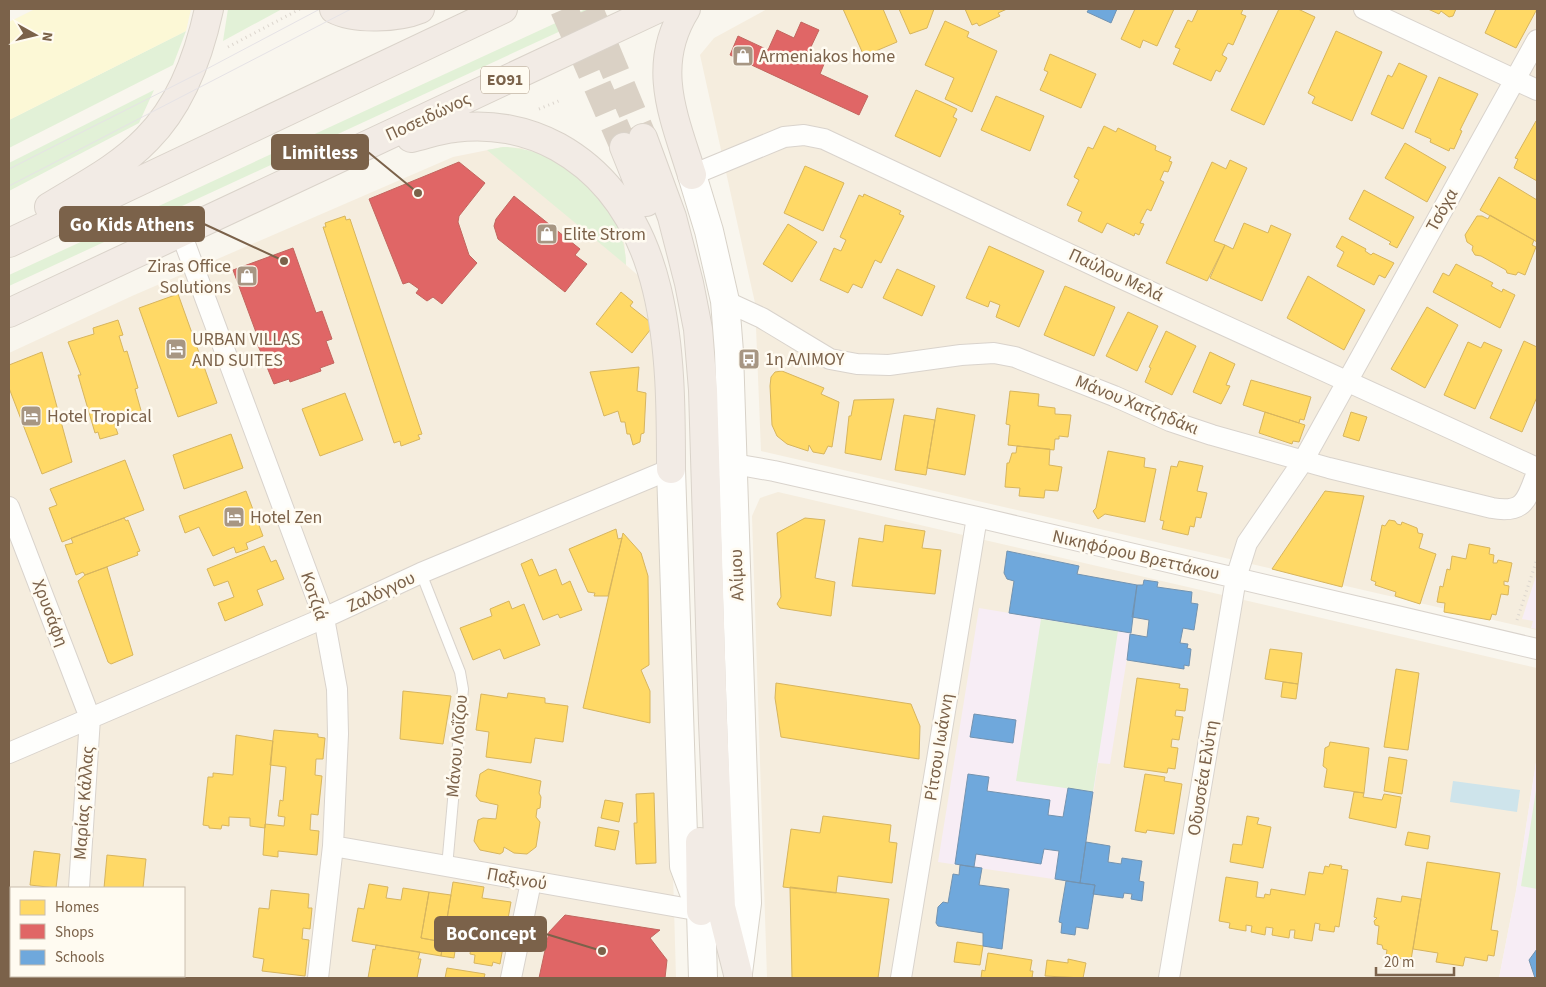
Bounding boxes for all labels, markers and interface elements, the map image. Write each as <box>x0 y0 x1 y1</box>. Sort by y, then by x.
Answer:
north arrow <box>10 10 60 60</box>
text: N <box>36 31 57 43</box>
shop icon: Armeniakos home <box>731 44 755 68</box>
place label: Armeniakos home <box>759 44 895 69</box>
road number: ΕΟ91 <box>481 66 529 94</box>
street label: Ποσειδώνος <box>381 86 475 148</box>
callout: Limitless <box>272 135 368 169</box>
text: Limitless <box>282 140 358 167</box>
street label: Τσόχα <box>1420 184 1464 236</box>
callout: Go Kids Athens <box>60 207 204 241</box>
text: Go Kids Athens <box>70 212 194 239</box>
shop icon: Elite Strom <box>535 222 559 246</box>
place label: Elite Strom <box>563 222 646 247</box>
street label: Παύλου Μελά <box>1065 242 1167 308</box>
place label: Ziras Office Solutions <box>147 254 231 300</box>
shop icon: Ziras Office Solutions <box>235 264 259 288</box>
place label: URBAN VILLAS AND SUITES <box>192 327 300 373</box>
hotel icon: URBAN VILLAS AND SUITES <box>164 337 188 361</box>
bus stop icon: 1η ΑΛΙΜΟΥ <box>737 347 761 371</box>
place label: 1η ΑΛΙΜΟΥ <box>765 347 845 372</box>
street label: Μάνου Χατζηδάκι <box>1071 369 1203 441</box>
hotel icon: Hotel Tropical <box>19 404 43 428</box>
place label: Hotel Tropical <box>47 404 152 429</box>
hotel icon: Hotel Zen <box>222 505 246 529</box>
place label: Hotel Zen <box>250 505 322 530</box>
street label: Νικηφόρου Βρεττάκου <box>1050 524 1222 586</box>
street label: Αλίμου <box>724 549 750 601</box>
street label: Ζαλόγγου <box>343 565 419 619</box>
street label: Κοτζιά <box>294 568 334 624</box>
street label: Χρυσάφη <box>26 576 74 650</box>
street label: Ρίτσου Ιωάννη <box>918 692 960 802</box>
street label: Μάνου Λοΐζου <box>440 693 474 799</box>
street label: Οδυσσέα Ελύτη <box>1182 718 1224 838</box>
street label: Μαρίας Κάλλας <box>68 745 100 861</box>
street label: Παξινού <box>485 861 549 897</box>
legend <box>10 887 185 977</box>
text: Homes <box>55 897 99 918</box>
callout: BoConcept <box>435 917 546 951</box>
text: BoConcept <box>446 921 536 948</box>
text: Shops <box>55 922 94 943</box>
scale bar <box>1376 944 1454 976</box>
text: Schools <box>55 947 104 968</box>
text: 20 m <box>1384 952 1414 973</box>

